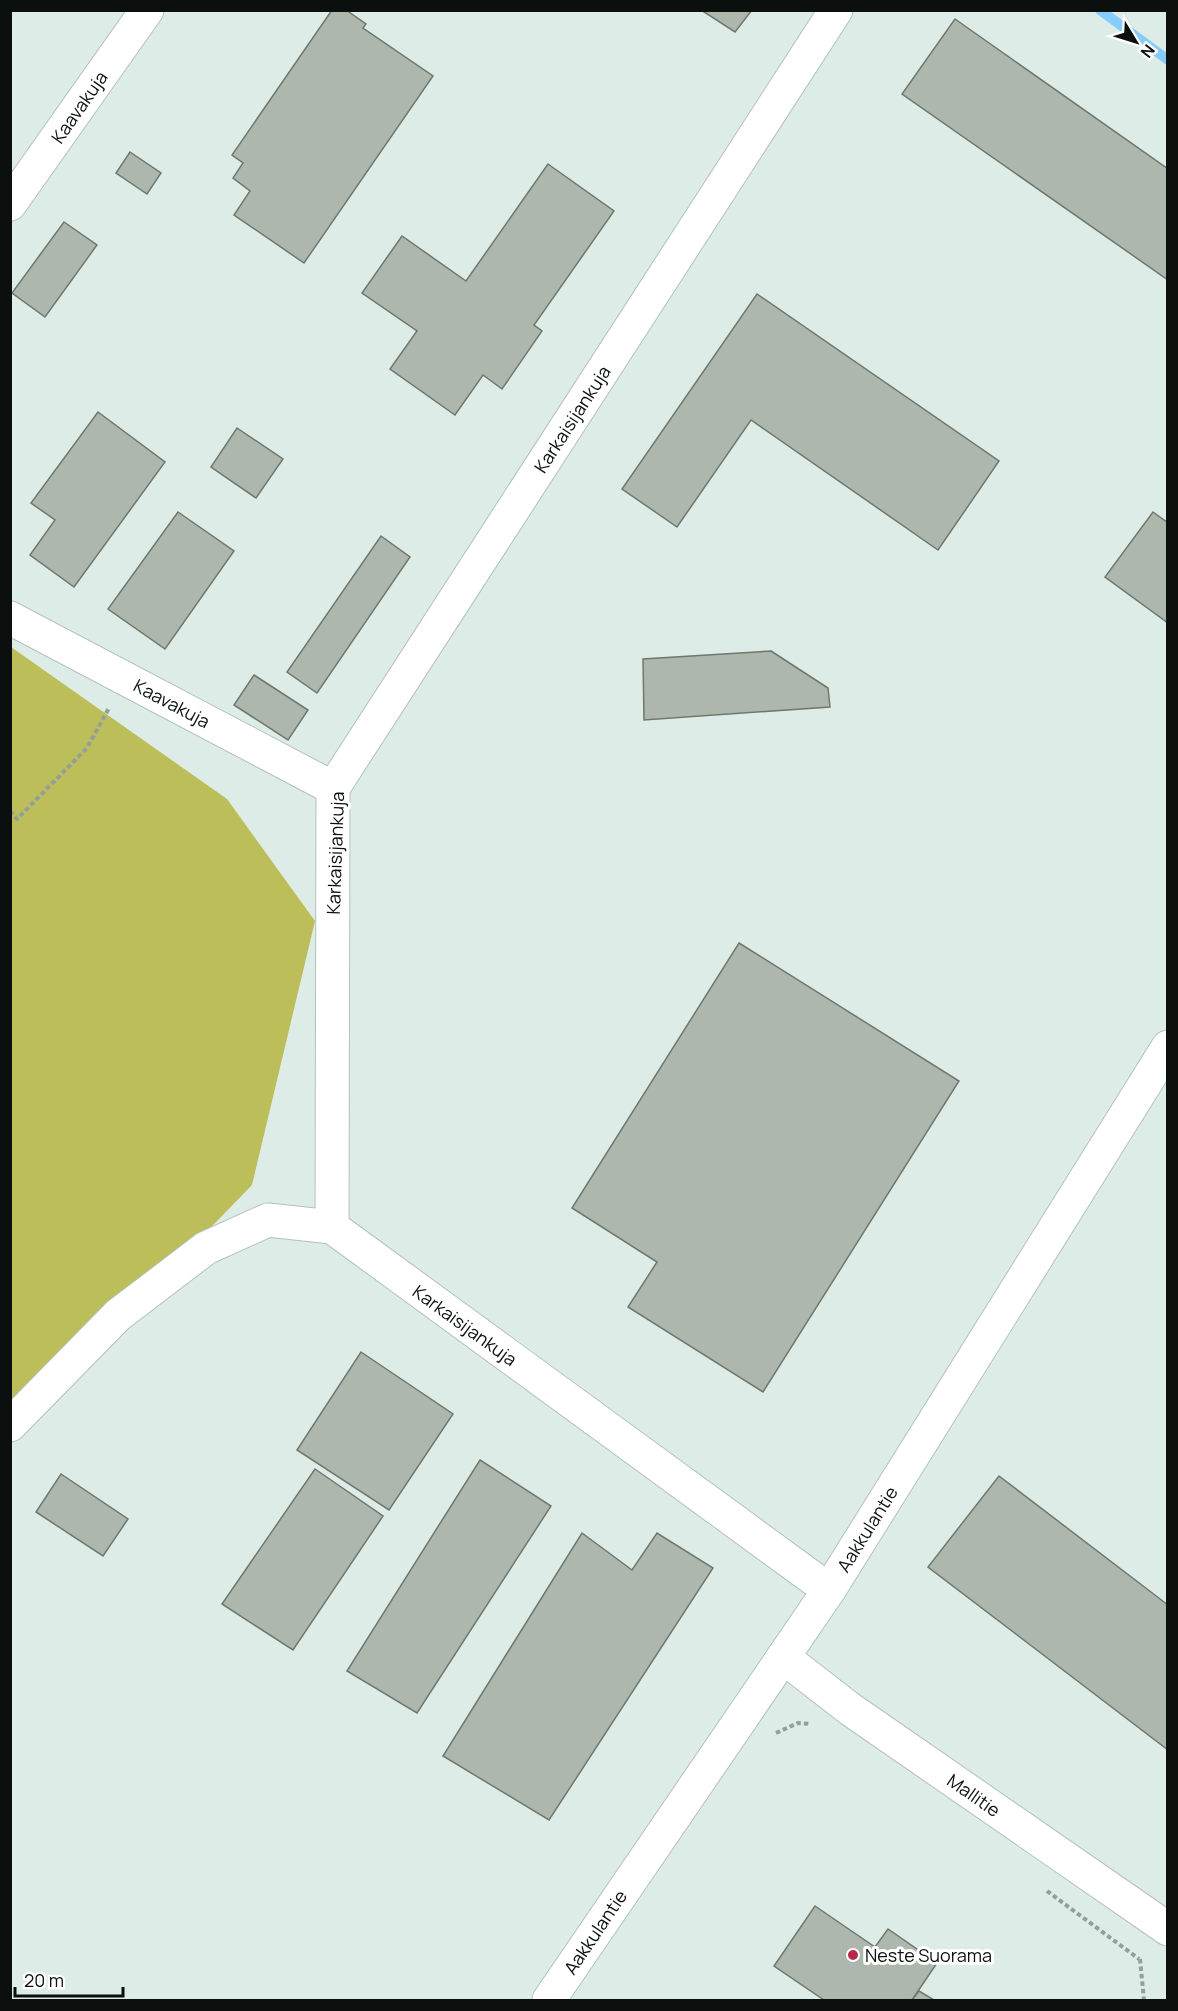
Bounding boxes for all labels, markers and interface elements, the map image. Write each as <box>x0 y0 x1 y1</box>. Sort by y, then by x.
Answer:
north arrow <box>1106 12 1166 72</box>
text: N <box>1136 40 1160 63</box>
street label: Kaavakuja <box>45 66 113 148</box>
street label: Karkaisijankuja <box>528 361 616 477</box>
street label: Kaavakuja <box>130 673 214 733</box>
street label: Karkaisijankuja <box>321 791 349 915</box>
street label: Karkaisijankuja <box>408 1279 522 1371</box>
street label: Aakkulantie <box>831 1482 903 1576</box>
street label: Mallitie <box>943 1768 1005 1822</box>
street label: Aakkulantie <box>558 1885 632 1979</box>
place label: Neste Suorama <box>865 1943 992 1967</box>
marker: Neste Suorama <box>846 1948 860 1962</box>
scale bar <box>15 1960 123 1998</box>
text: 20 m <box>24 1968 64 1992</box>

